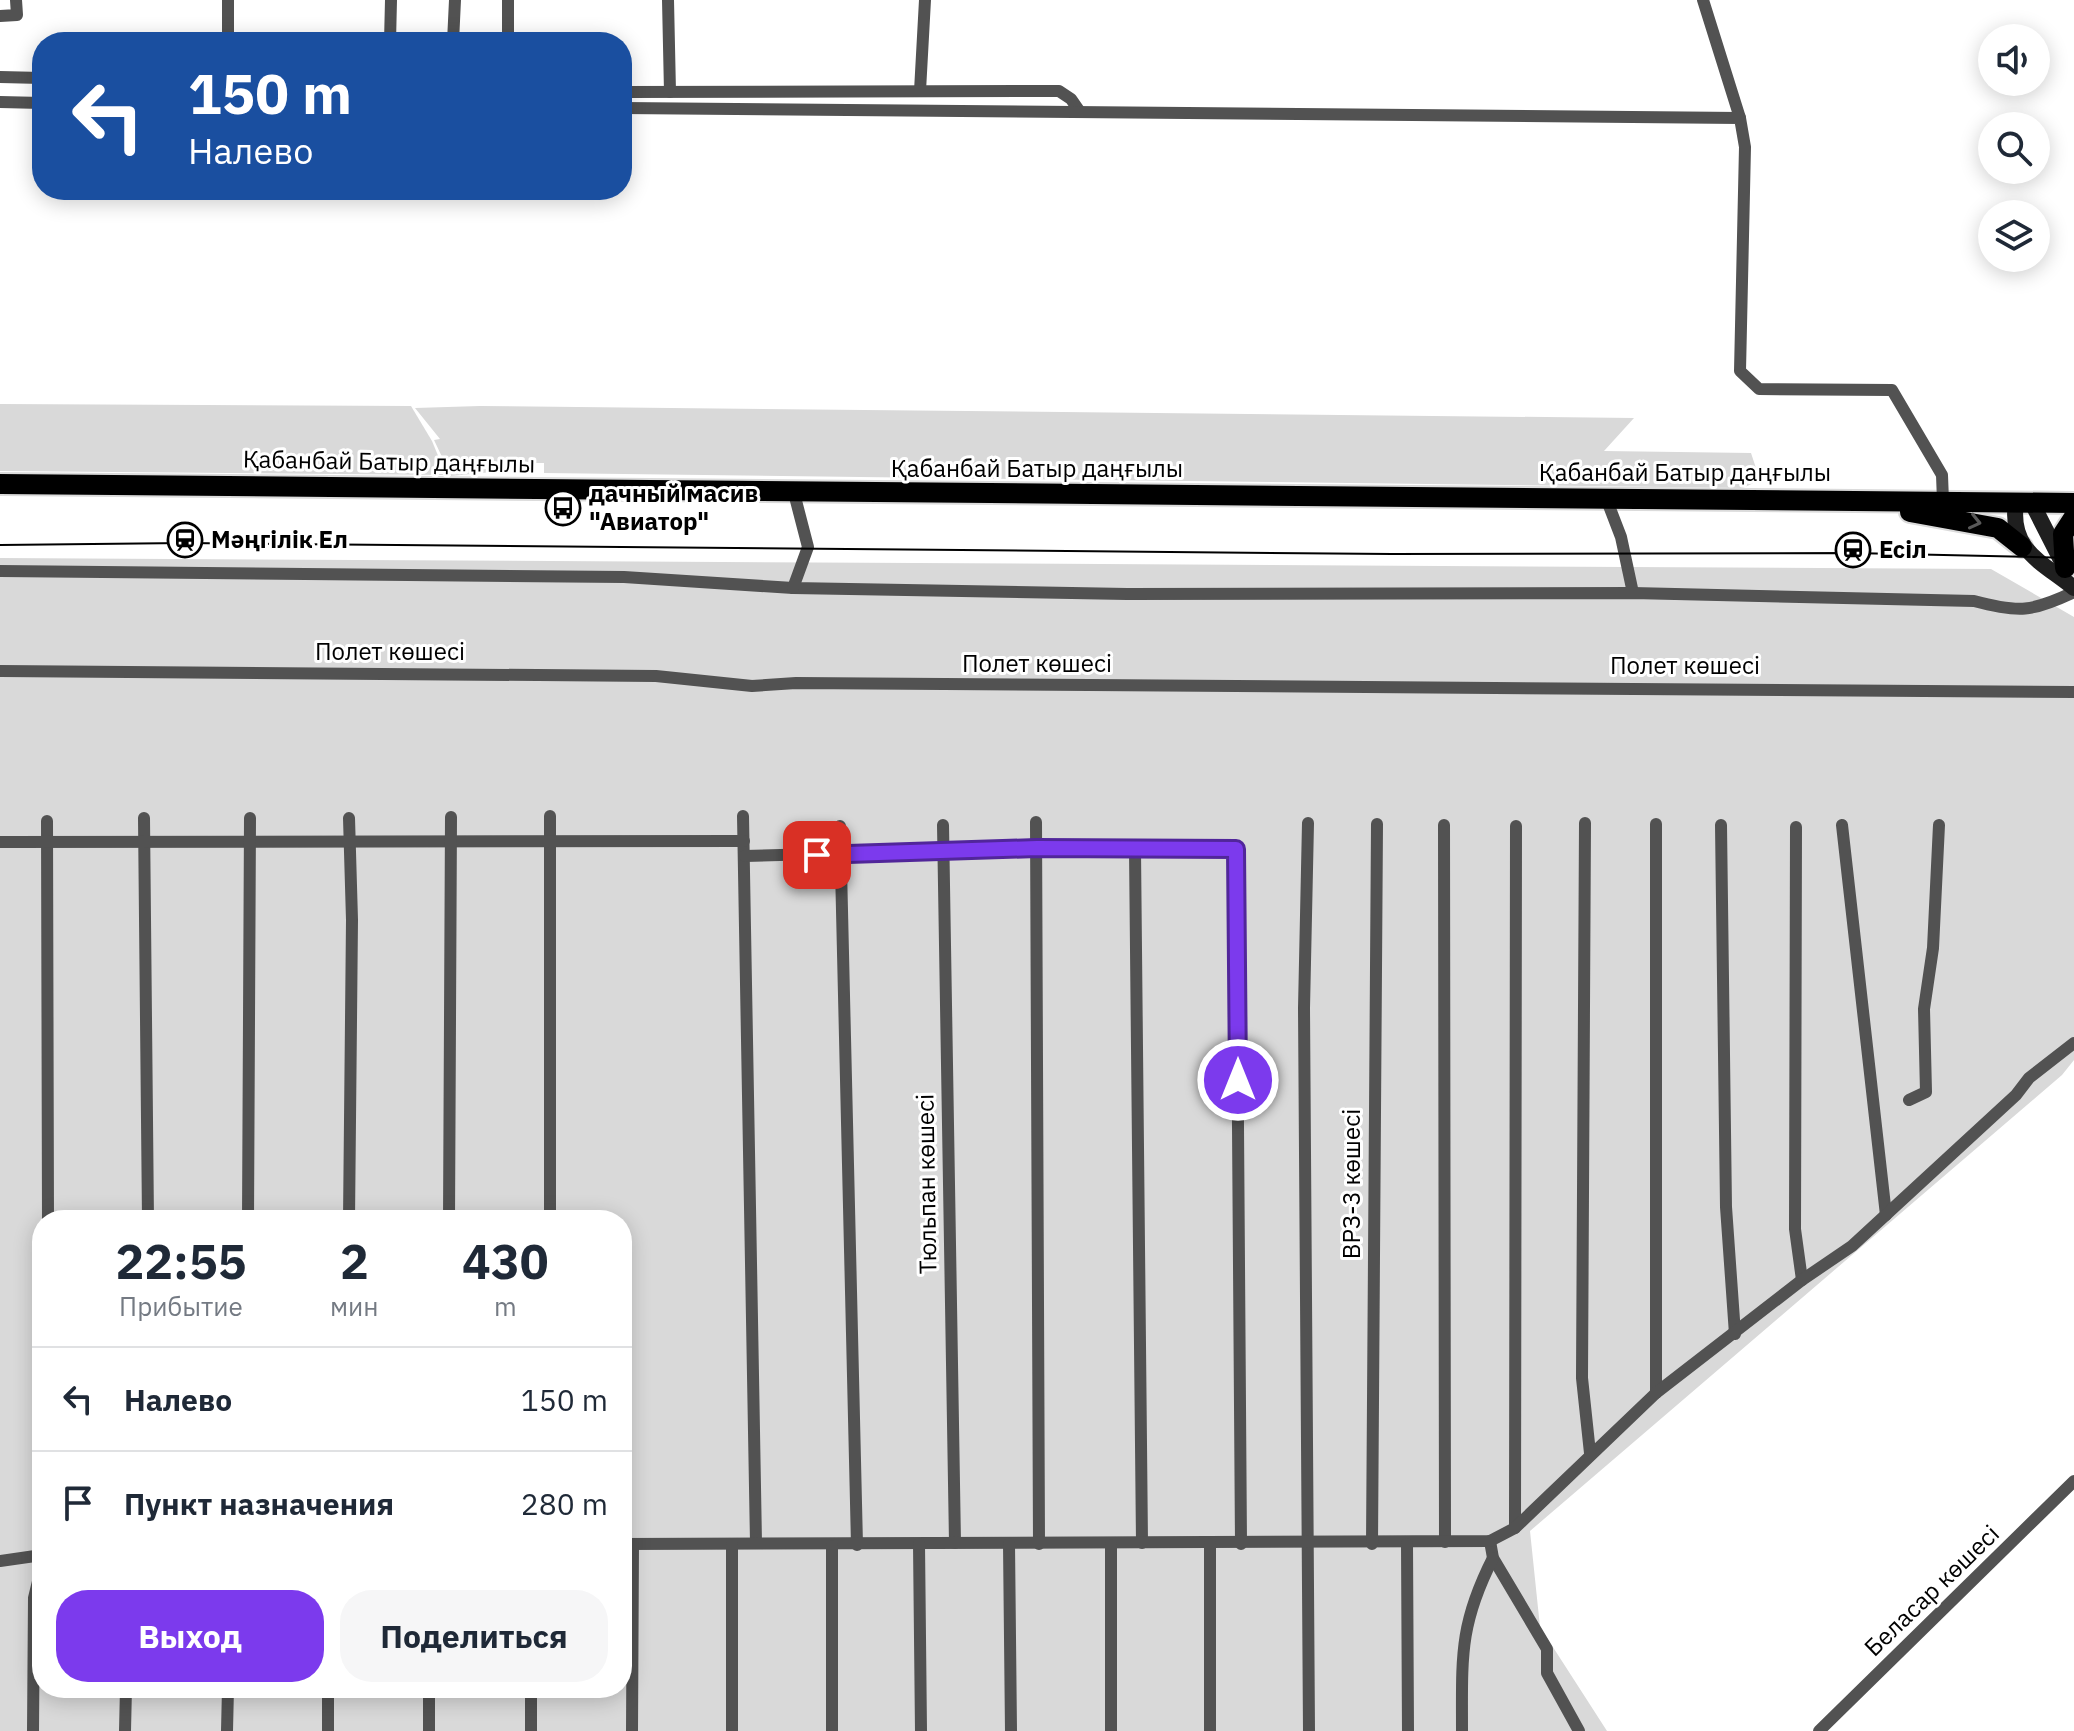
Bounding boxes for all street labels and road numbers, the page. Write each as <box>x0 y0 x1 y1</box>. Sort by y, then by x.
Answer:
street label: Қабанбай Батыр даңғылы <box>243 442 536 480</box>
street label: Қабанбай Батыр даңғылы <box>891 452 1183 484</box>
street label: Қабанбай Батыр даңғылы <box>1539 456 1831 488</box>
street label: Полет көшесі <box>315 635 465 667</box>
street label: Полет көшесі <box>962 647 1112 679</box>
street label: Полет көшесі <box>1610 649 1760 681</box>
street label: Тюльпан көшесі <box>908 1094 944 1274</box>
street label: ВРЗ-3 көшесі <box>1335 1109 1367 1259</box>
street label: Беласар көшесі <box>1857 1518 2006 1663</box>

